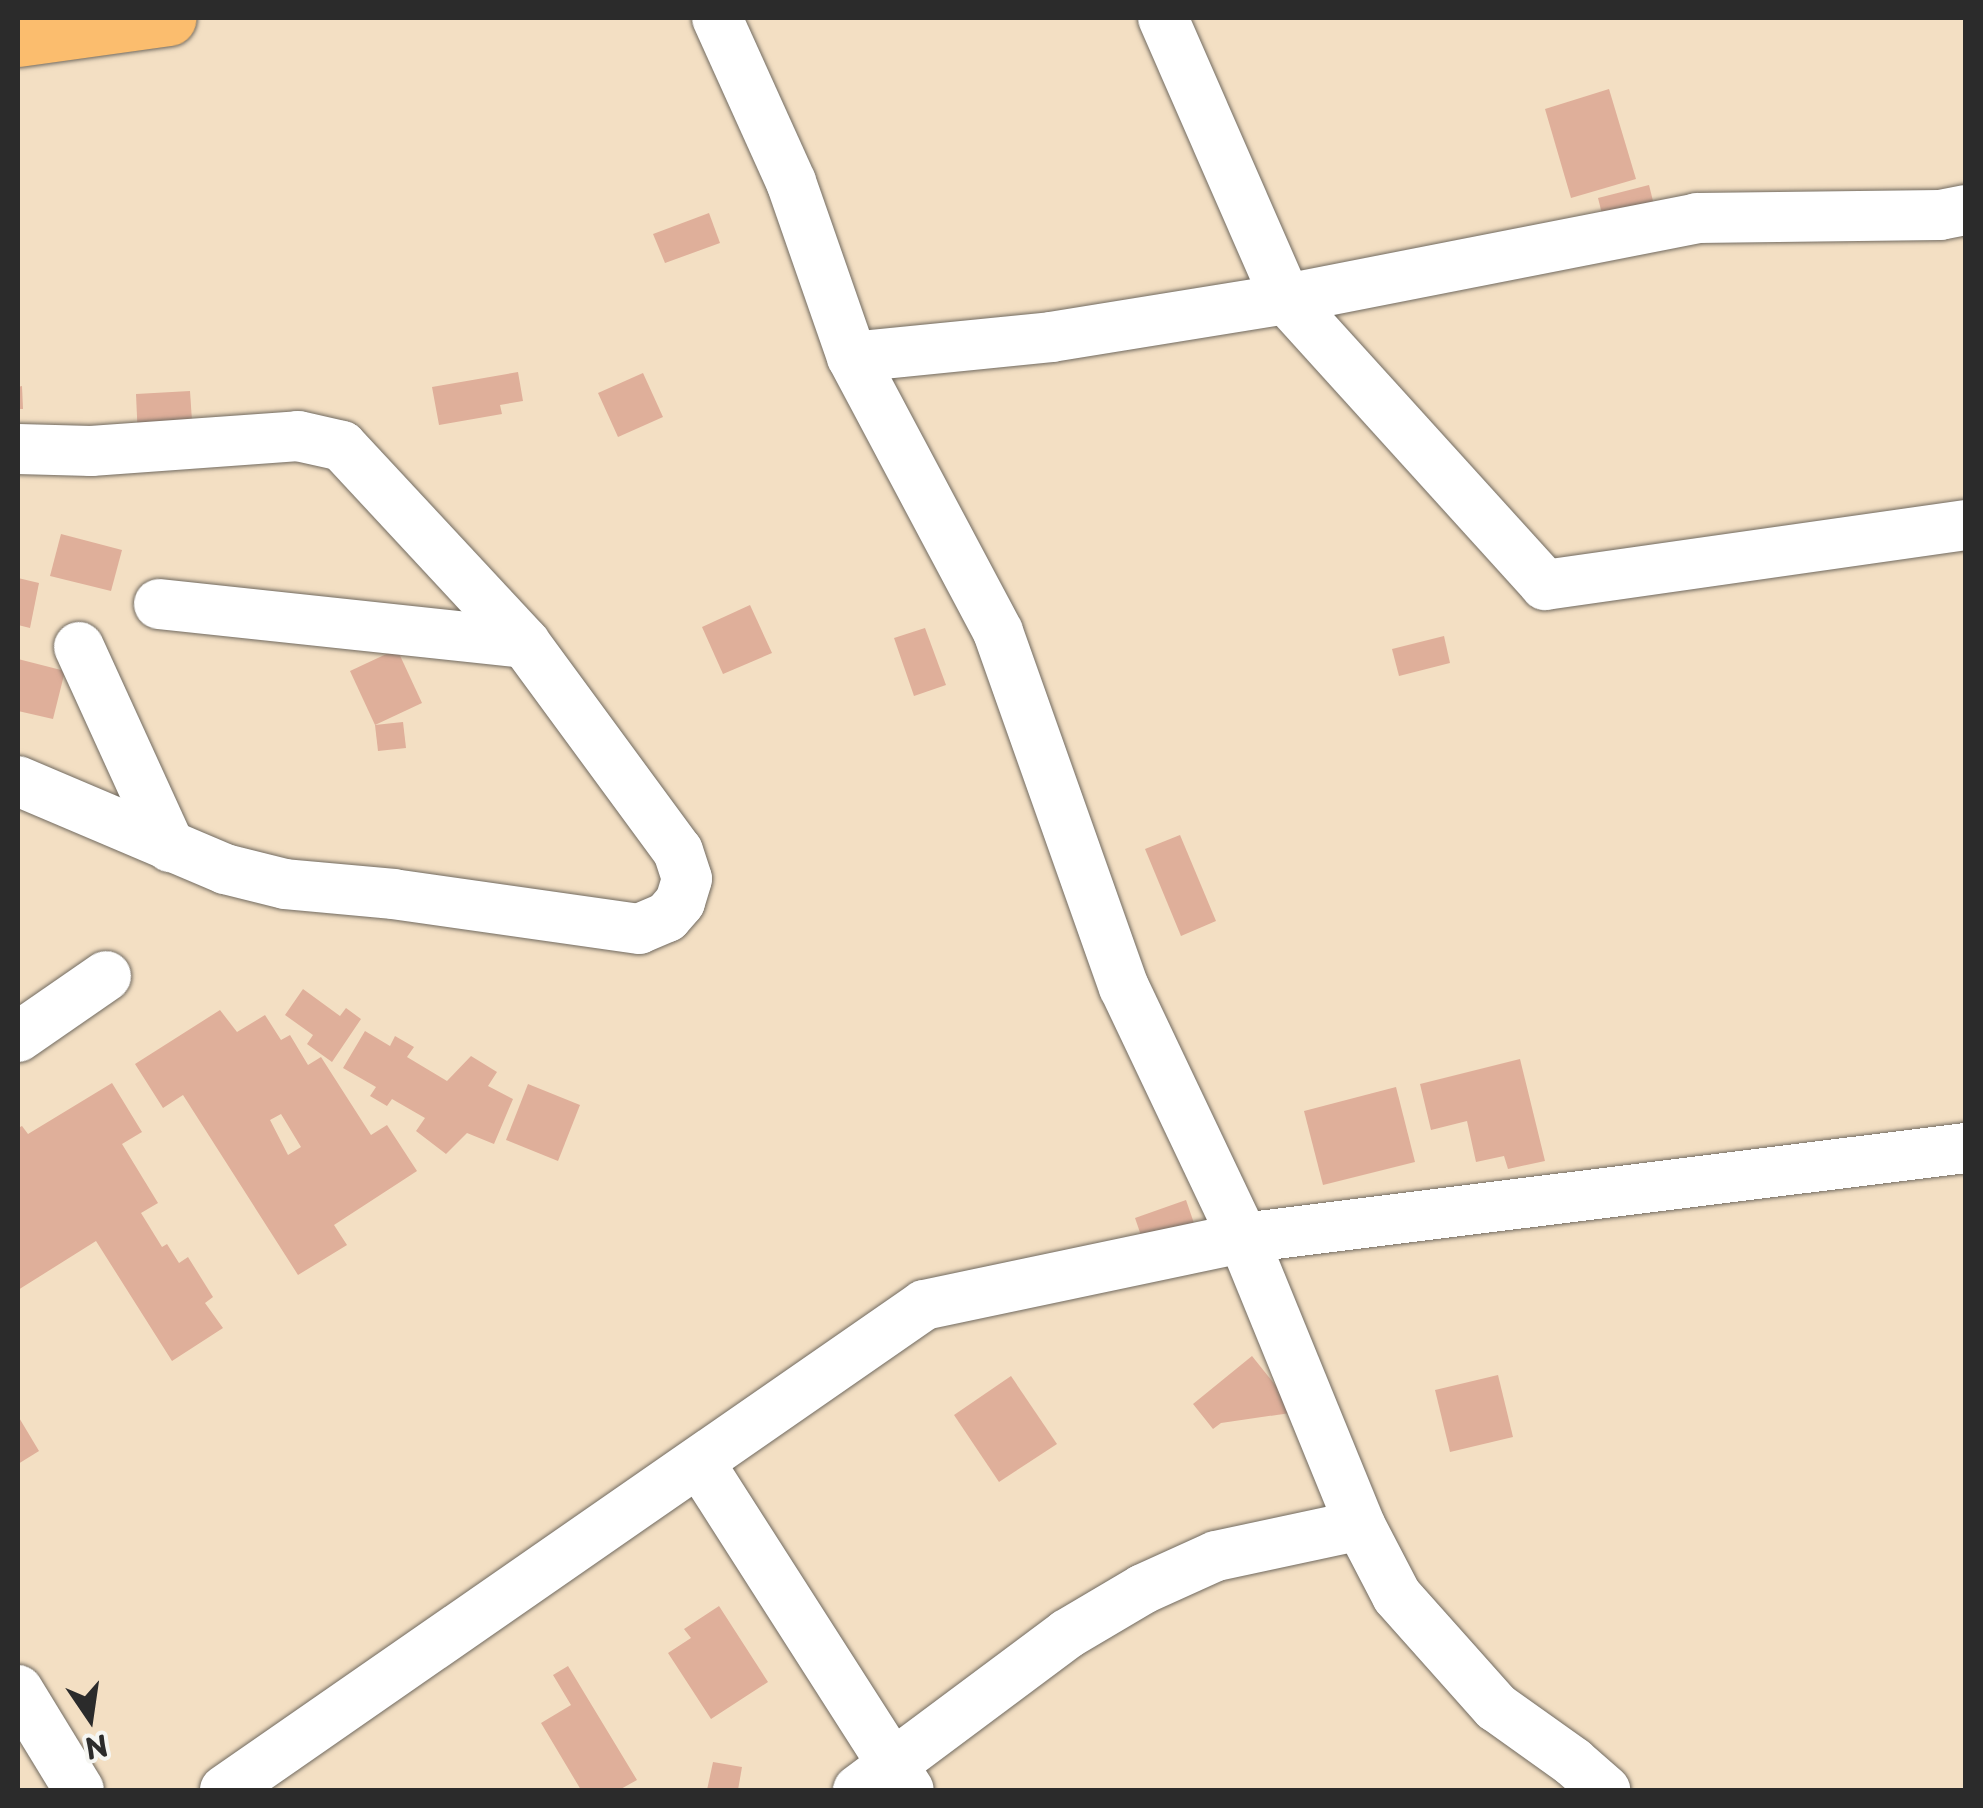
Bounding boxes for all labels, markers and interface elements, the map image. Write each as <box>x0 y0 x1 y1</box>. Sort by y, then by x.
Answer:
north arrow <box>40 1668 140 1768</box>
text: N <box>81 1724 113 1771</box>

